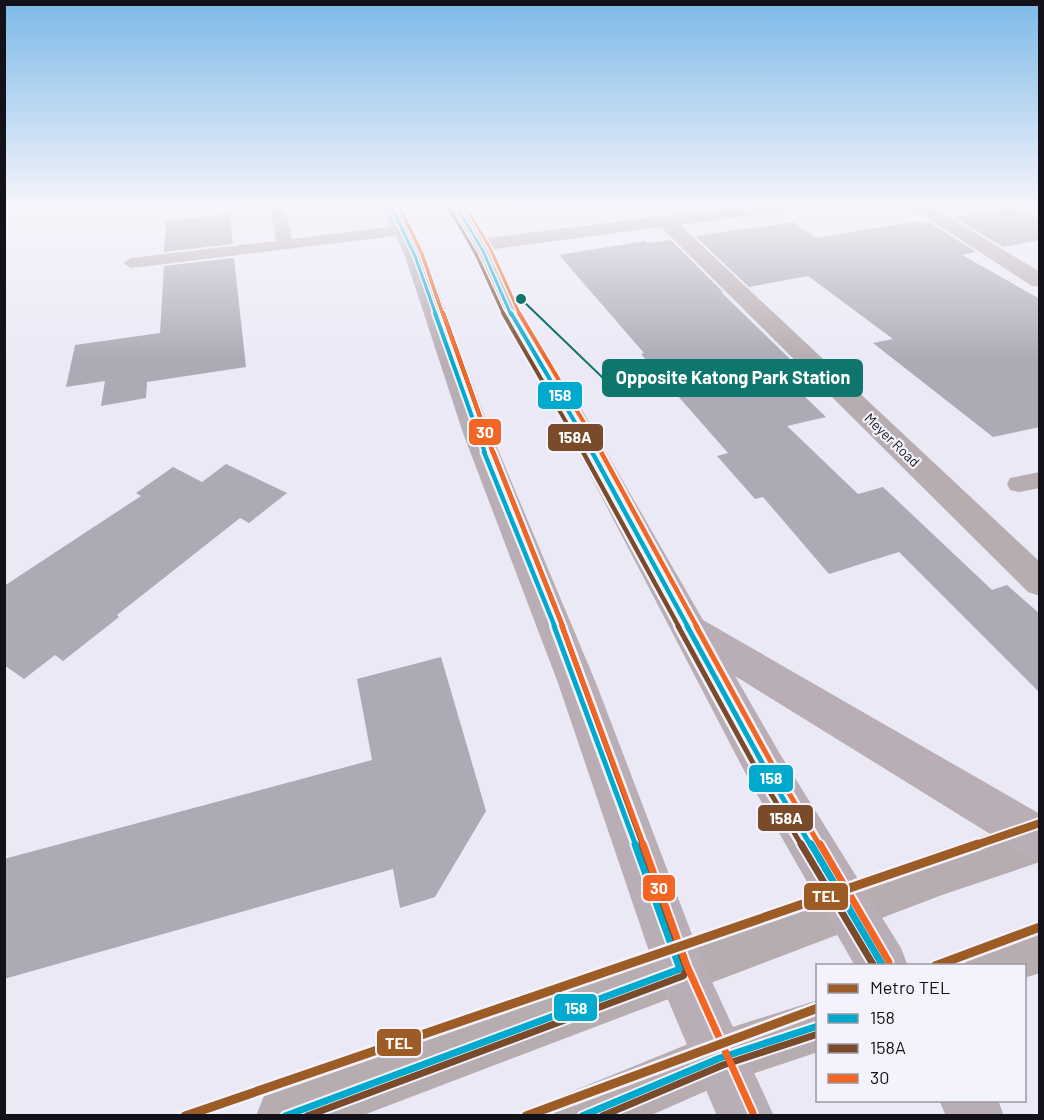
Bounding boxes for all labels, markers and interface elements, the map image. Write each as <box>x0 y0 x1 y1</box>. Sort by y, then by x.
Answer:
callout: Opposite Katong Park Station <box>603 360 862 396</box>
text: Opposite Katong Park Station <box>616 366 850 388</box>
line badge: 158 <box>537 381 583 410</box>
text: 158 <box>549 385 572 404</box>
street label: Meyer Road <box>861 409 923 470</box>
line badge: 30 <box>468 418 502 446</box>
text: 30 <box>476 422 494 441</box>
line badge: 158A <box>547 423 604 452</box>
text: 158A <box>558 427 592 446</box>
line badge: 158 <box>748 764 794 793</box>
text: 158 <box>760 768 783 787</box>
line badge: 158A <box>757 804 814 832</box>
text: 158A <box>769 808 803 827</box>
line badge: 30 <box>642 874 676 902</box>
text: 30 <box>650 878 668 897</box>
line badge: TEL <box>803 882 849 911</box>
text: TEL <box>812 886 840 905</box>
legend <box>816 964 1026 1102</box>
text: Metro TEL <box>870 976 950 998</box>
line badge: 158 <box>553 993 598 1022</box>
text: 158 <box>565 998 588 1017</box>
text: 158 <box>870 1006 895 1028</box>
line badge: TEL <box>376 1028 422 1057</box>
text: TEL <box>385 1033 413 1052</box>
text: 158A <box>870 1036 906 1058</box>
text: 30 <box>870 1066 889 1088</box>

